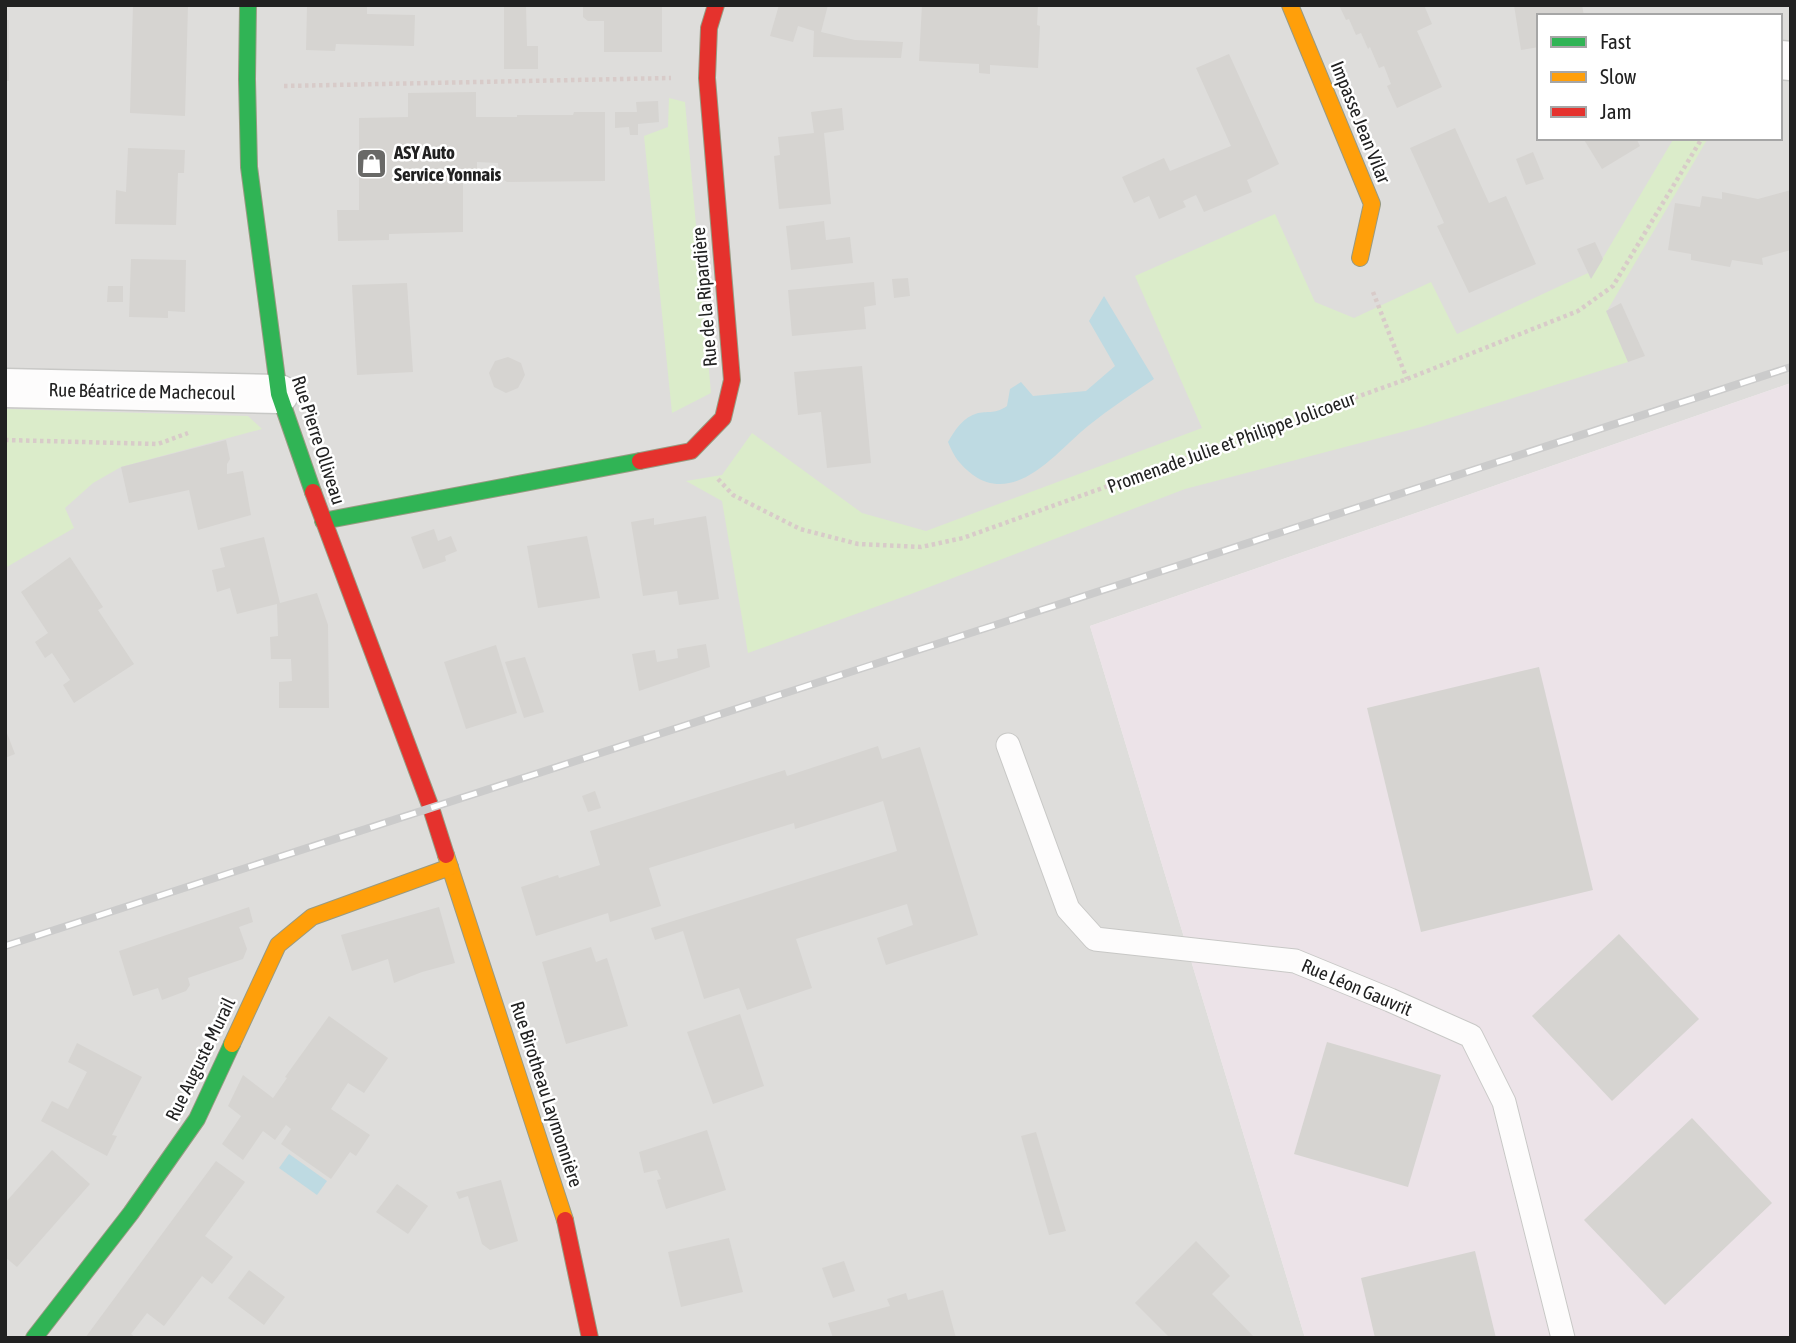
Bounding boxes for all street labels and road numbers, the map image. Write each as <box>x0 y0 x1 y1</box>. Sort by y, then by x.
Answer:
street label: Impasse Jean Vilar <box>1327 58 1396 187</box>
street label: Rue de la Ripardière <box>687 226 721 368</box>
street label: Rue Pierre Olliveau <box>288 373 350 507</box>
street label: Rue Béatrice de Machecoul <box>48 378 236 404</box>
street label: Promenade Julie et Philippe Jolicoeur <box>1104 387 1358 497</box>
street label: Rue Léon Gauvrit <box>1298 954 1416 1020</box>
street label: Rue Auguste Murail <box>161 994 239 1124</box>
street label: Rue Birotheau Laymonnière <box>507 998 587 1190</box>

